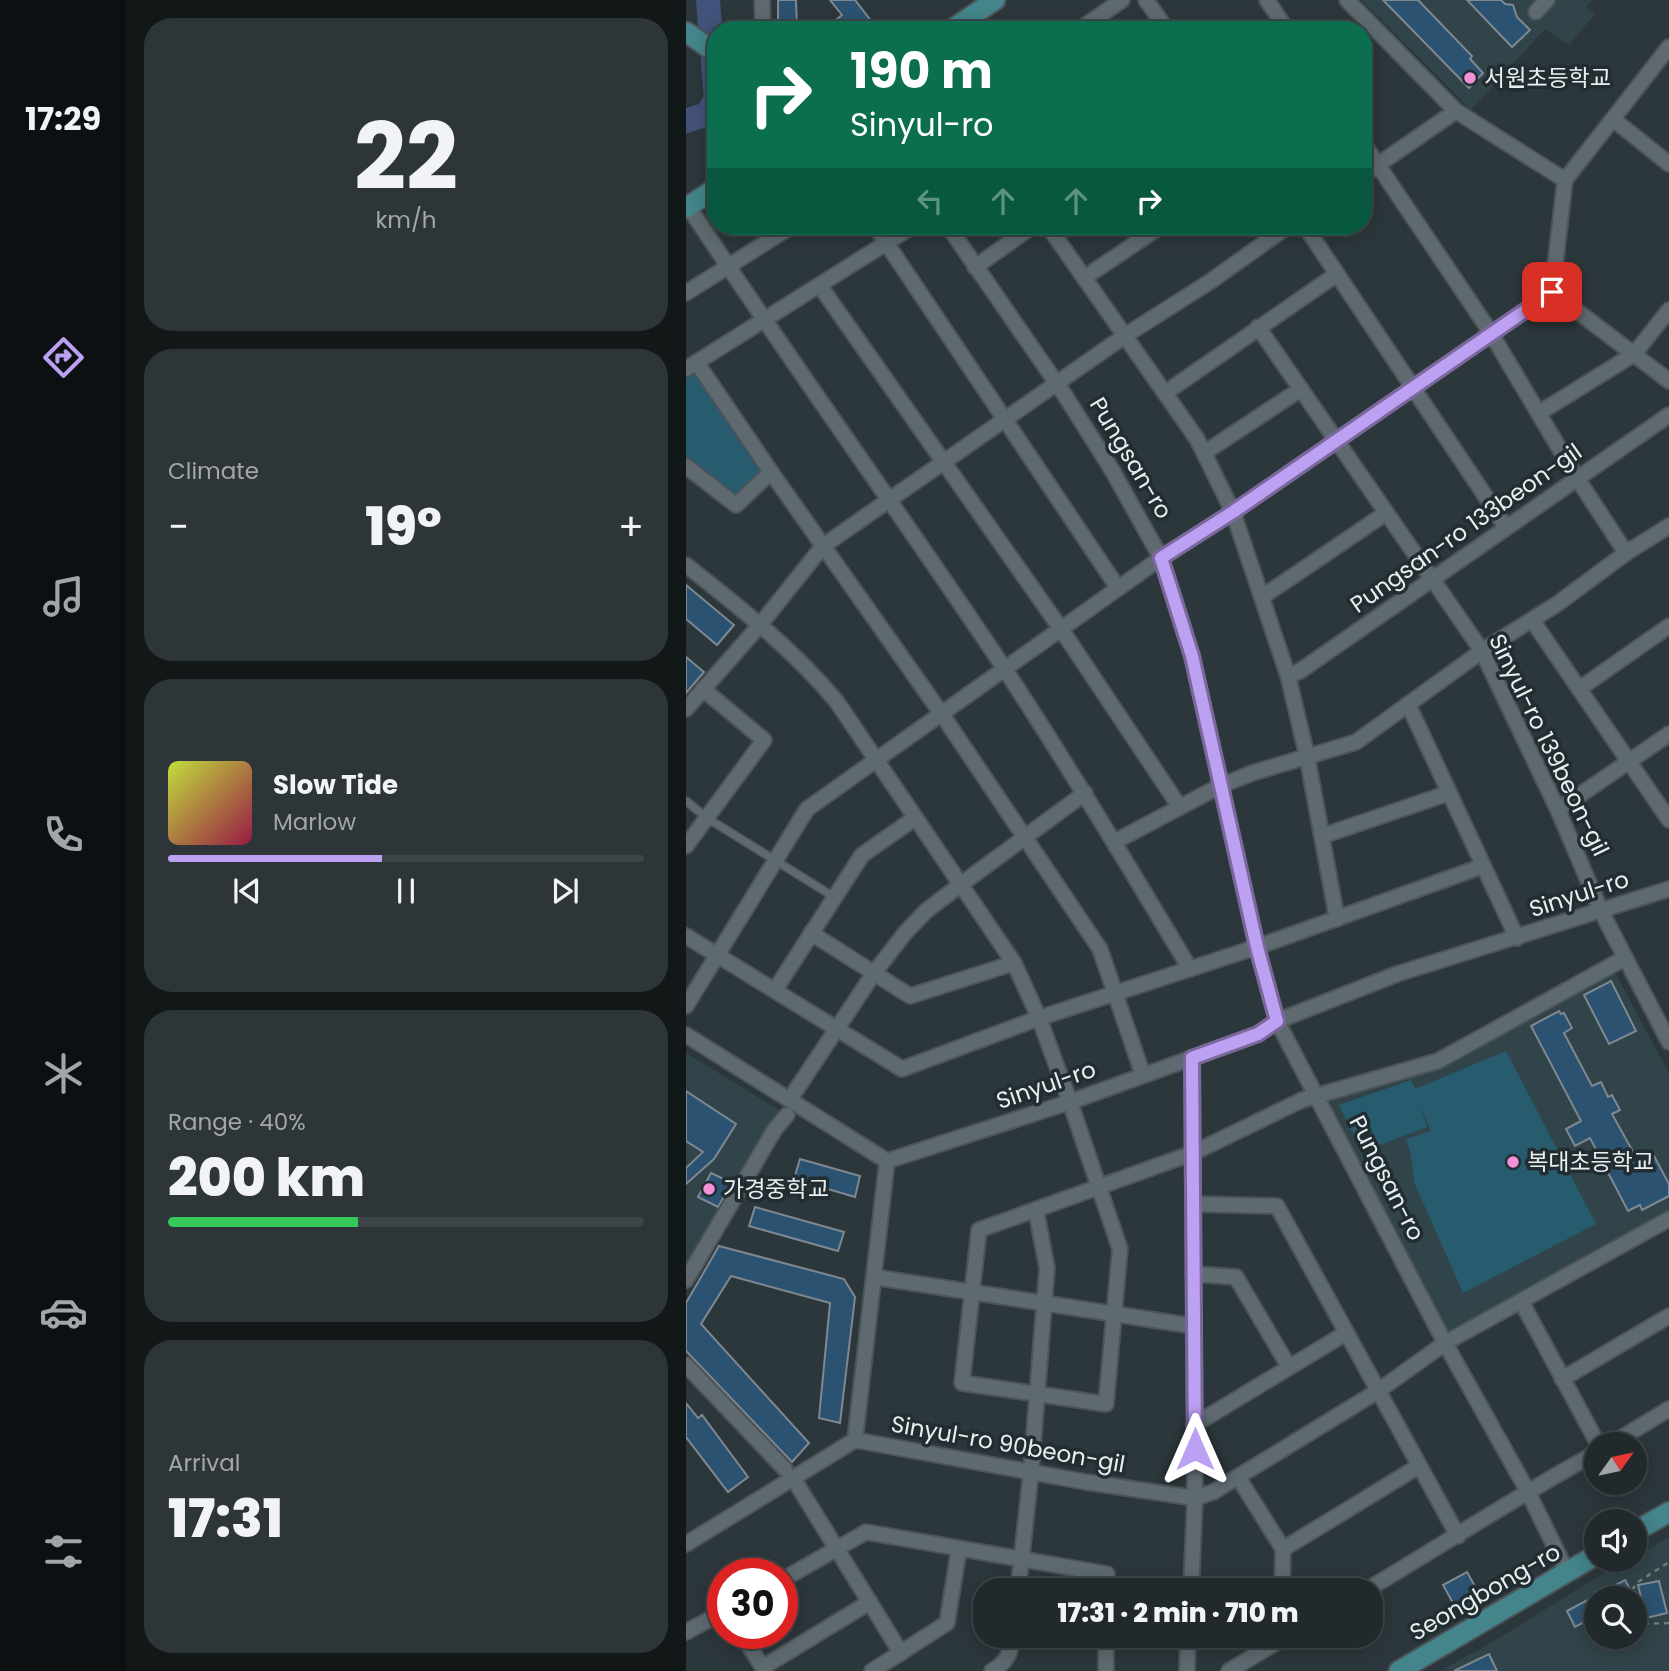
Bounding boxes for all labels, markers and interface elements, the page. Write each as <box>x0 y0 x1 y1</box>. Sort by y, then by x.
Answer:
text: 190 m <box>850 37 993 105</box>
icon: right <box>735 49 826 140</box>
place label: 서원초등학교 <box>1484 62 1611 94</box>
marker: 서원초등학교 <box>1462 70 1478 86</box>
text: 22 <box>354 93 458 221</box>
text: 17:29 <box>25 96 101 141</box>
text: Sinyul-ro <box>850 102 994 147</box>
icon: left <box>911 182 949 220</box>
icon: ahead <box>984 182 1022 220</box>
icon: ahead <box>1057 182 1095 220</box>
icon: right <box>1130 182 1168 220</box>
text: km/h <box>375 204 437 236</box>
pin <box>1522 262 1582 322</box>
icon: arrive <box>1533 273 1571 311</box>
icon: directions <box>39 333 88 382</box>
street label: Pungsan-ro <box>1082 391 1180 525</box>
street label: Pungsan-ro 133beon-gil <box>1344 436 1588 620</box>
text: Climate <box>168 455 259 487</box>
text: 19° <box>365 490 442 563</box>
text: − <box>168 500 189 553</box>
text: + <box>618 500 644 553</box>
icon: music <box>39 572 88 621</box>
street label: Sinyul-ro 139beon-gil <box>1481 629 1617 861</box>
text: Slow Tide <box>273 767 398 803</box>
text: Marlow <box>273 806 356 838</box>
icon: phone <box>39 810 88 859</box>
street label: Sinyul-ro <box>1525 863 1633 925</box>
icon: previous <box>228 872 266 910</box>
icon: pause <box>387 872 425 910</box>
icon: next <box>546 872 584 910</box>
icon: climate <box>39 1049 88 1098</box>
street label: Sinyul-ro <box>992 1053 1100 1117</box>
text: Range · 40% <box>168 1106 306 1138</box>
street label: Pungsan-ro <box>1342 1110 1432 1246</box>
text: 200 km <box>168 1141 365 1214</box>
place label: 복대초등학교 <box>1527 1146 1654 1178</box>
marker: 복대초등학교 <box>1505 1154 1521 1170</box>
place label: 가경중학교 <box>723 1173 829 1205</box>
marker: 가경중학교 <box>701 1181 717 1197</box>
icon: car <box>39 1288 88 1337</box>
street label: Sinyul-ro 90beon-gil <box>888 1408 1128 1480</box>
position arrow <box>1158 1412 1232 1486</box>
north arrow <box>1584 1432 1647 1494</box>
map controls <box>1584 1432 1647 1649</box>
text: Arrival <box>168 1447 240 1479</box>
text: 17:31 <box>168 1482 283 1555</box>
button: sound <box>1584 1509 1647 1572</box>
icon: filters <box>39 1527 88 1576</box>
street label: Seongbong-ro <box>1404 1536 1566 1648</box>
speed limit sign: 30 <box>707 1558 798 1649</box>
button: search <box>1584 1586 1647 1649</box>
text: 17:31 · 2 min · 710 m <box>1058 1595 1298 1631</box>

